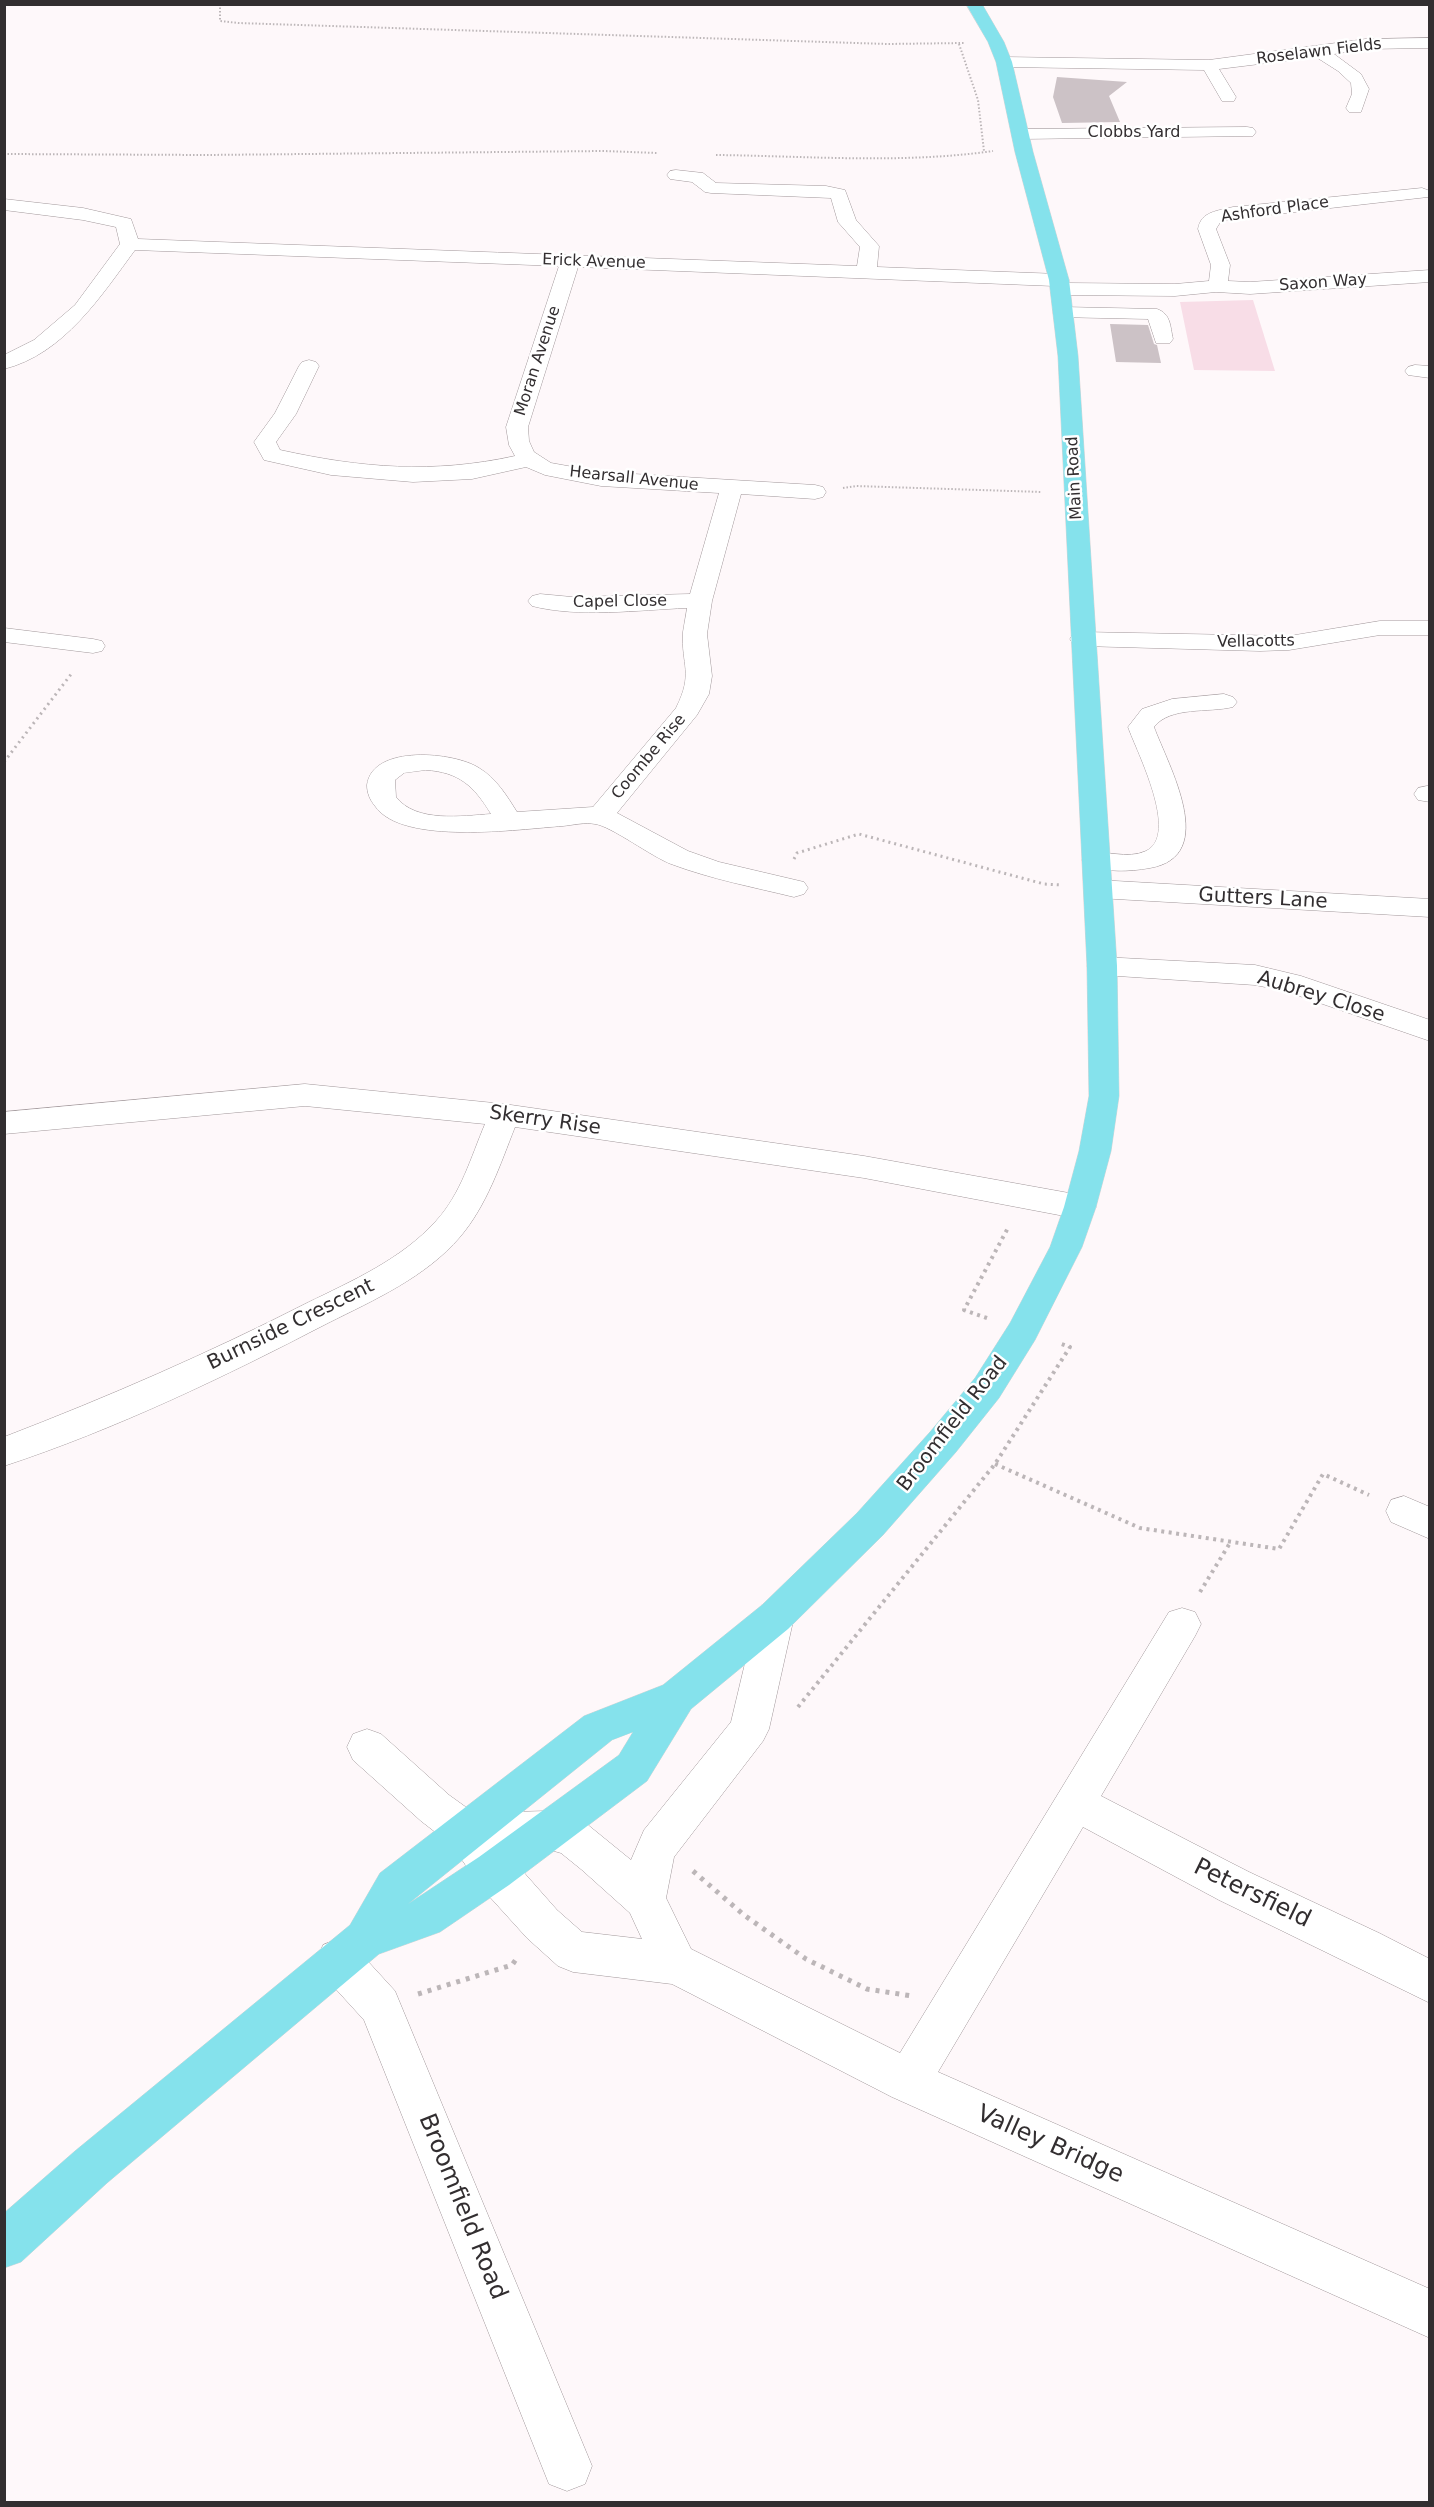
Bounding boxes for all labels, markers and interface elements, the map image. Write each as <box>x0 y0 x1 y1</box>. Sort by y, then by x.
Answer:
street label: Roselawn Fields <box>1255 35 1383 69</box>
street label: Clobbs Yard <box>1088 123 1180 143</box>
street label: Ashford Place <box>1220 193 1330 227</box>
street label: Erick Avenue <box>542 251 646 273</box>
street label: Saxon Way <box>1278 270 1368 296</box>
street label: Moran Avenue <box>511 304 565 418</box>
street label: Main Road <box>1063 436 1087 520</box>
street label: Hearsall Avenue <box>568 463 700 495</box>
street label: Capel Close <box>573 592 667 612</box>
street label: Vellacotts <box>1217 632 1295 652</box>
street label: Coombe Rise <box>608 711 690 803</box>
street label: Gutters Lane <box>1198 884 1328 914</box>
street label: Aubrey Close <box>1254 966 1388 1028</box>
street label: Skerry Rise <box>488 1101 602 1141</box>
street label: Burnside Crescent <box>204 1274 378 1376</box>
street label: Broomfield Road <box>893 1352 1013 1496</box>
street label: Petersfield <box>1189 1853 1315 1935</box>
street label: Valley Bridge <box>972 2100 1128 2190</box>
street label: Broomfield Road <box>412 2110 512 2304</box>

